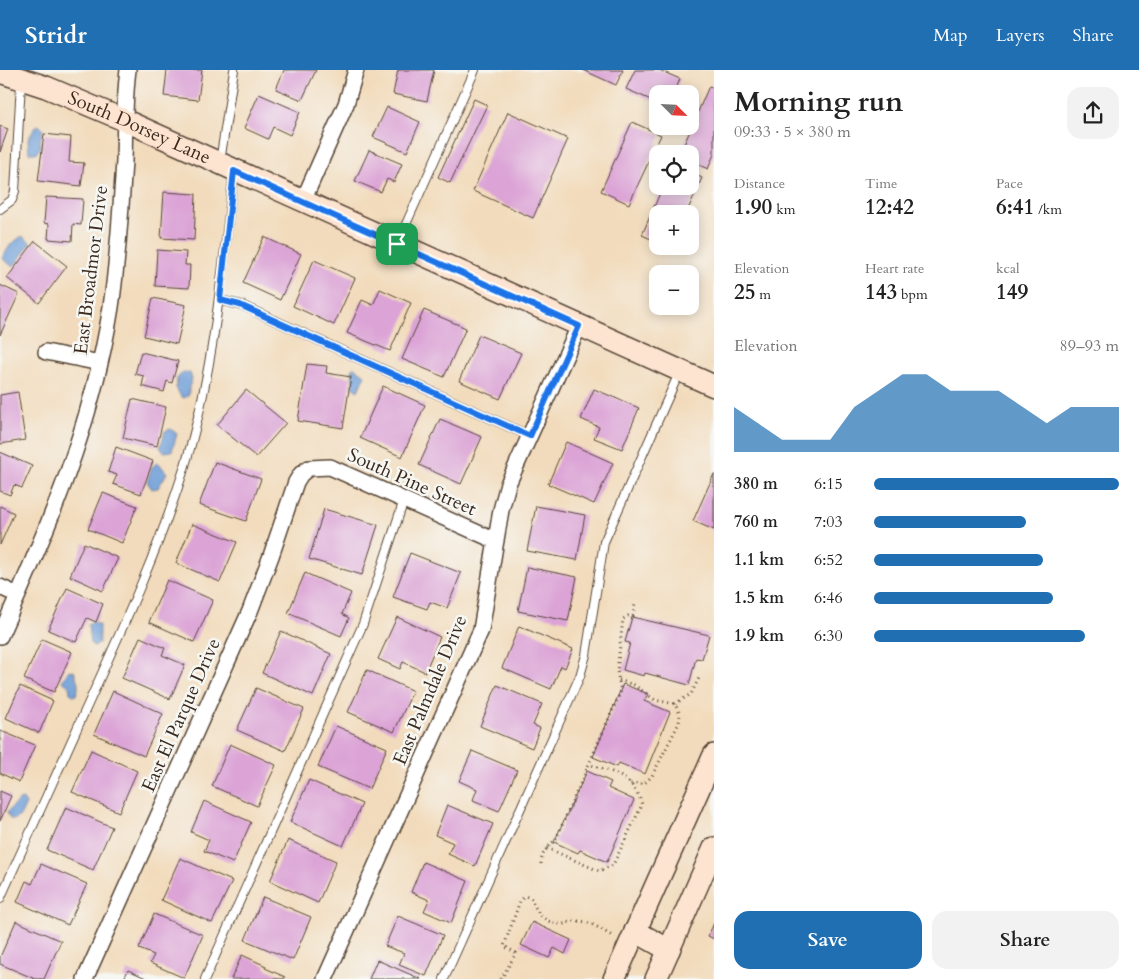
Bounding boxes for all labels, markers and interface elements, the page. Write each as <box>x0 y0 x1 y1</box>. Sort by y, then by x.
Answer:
text: Stridr <box>25 19 87 52</box>
text: Map <box>933 23 968 48</box>
text: Layers <box>996 23 1045 48</box>
text: Share <box>1073 23 1114 48</box>
text: Morning run <box>734 83 903 121</box>
street label: South Dorsey Lane <box>64 85 215 170</box>
north arrow <box>649 85 699 135</box>
map controls <box>649 85 699 315</box>
button: share <box>1067 87 1119 139</box>
text: 09:33 · 5 × 380 m <box>734 121 851 143</box>
button: locate <box>649 145 699 195</box>
text: Distance <box>734 174 785 193</box>
text: Time <box>865 174 897 193</box>
text: Pace <box>996 174 1023 193</box>
street label: East Broadmor Drive <box>68 184 114 356</box>
text: 1.90 <box>734 193 772 222</box>
text: 12:42 <box>865 193 914 222</box>
text: 6:41 <box>996 193 1034 222</box>
text: km <box>772 200 795 219</box>
text: /km <box>1034 200 1062 219</box>
button: + <box>649 205 699 255</box>
pin <box>376 223 418 265</box>
icon: arrive <box>383 230 411 258</box>
text: Elevation <box>734 259 790 278</box>
text: Heart rate <box>865 259 924 278</box>
text: kcal <box>996 259 1020 278</box>
button: − <box>649 265 699 315</box>
text: 25 <box>734 278 756 307</box>
text: 143 <box>865 278 897 307</box>
text: 149 <box>996 278 1028 307</box>
text: m <box>756 285 771 304</box>
text: bpm <box>897 285 928 304</box>
text: Elevation <box>734 335 798 357</box>
text: 89–93 m <box>1060 335 1119 357</box>
street label: South Pine Street <box>343 442 481 522</box>
text: 380 m <box>734 473 778 495</box>
text: 6:15 <box>814 473 843 495</box>
text: 760 m <box>734 511 778 533</box>
text: 7:03 <box>814 511 843 533</box>
text: 1.1 km <box>734 549 784 571</box>
text: 6:52 <box>814 549 843 571</box>
text: 1.5 km <box>734 587 784 609</box>
text: 6:46 <box>814 587 843 609</box>
street label: East Palmdale Drive <box>387 611 473 769</box>
text: 1.9 km <box>734 625 784 647</box>
text: 6:30 <box>814 625 843 647</box>
street label: East El Parque Drive <box>135 634 227 796</box>
button: Save <box>734 911 922 969</box>
button: Share <box>932 911 1119 969</box>

